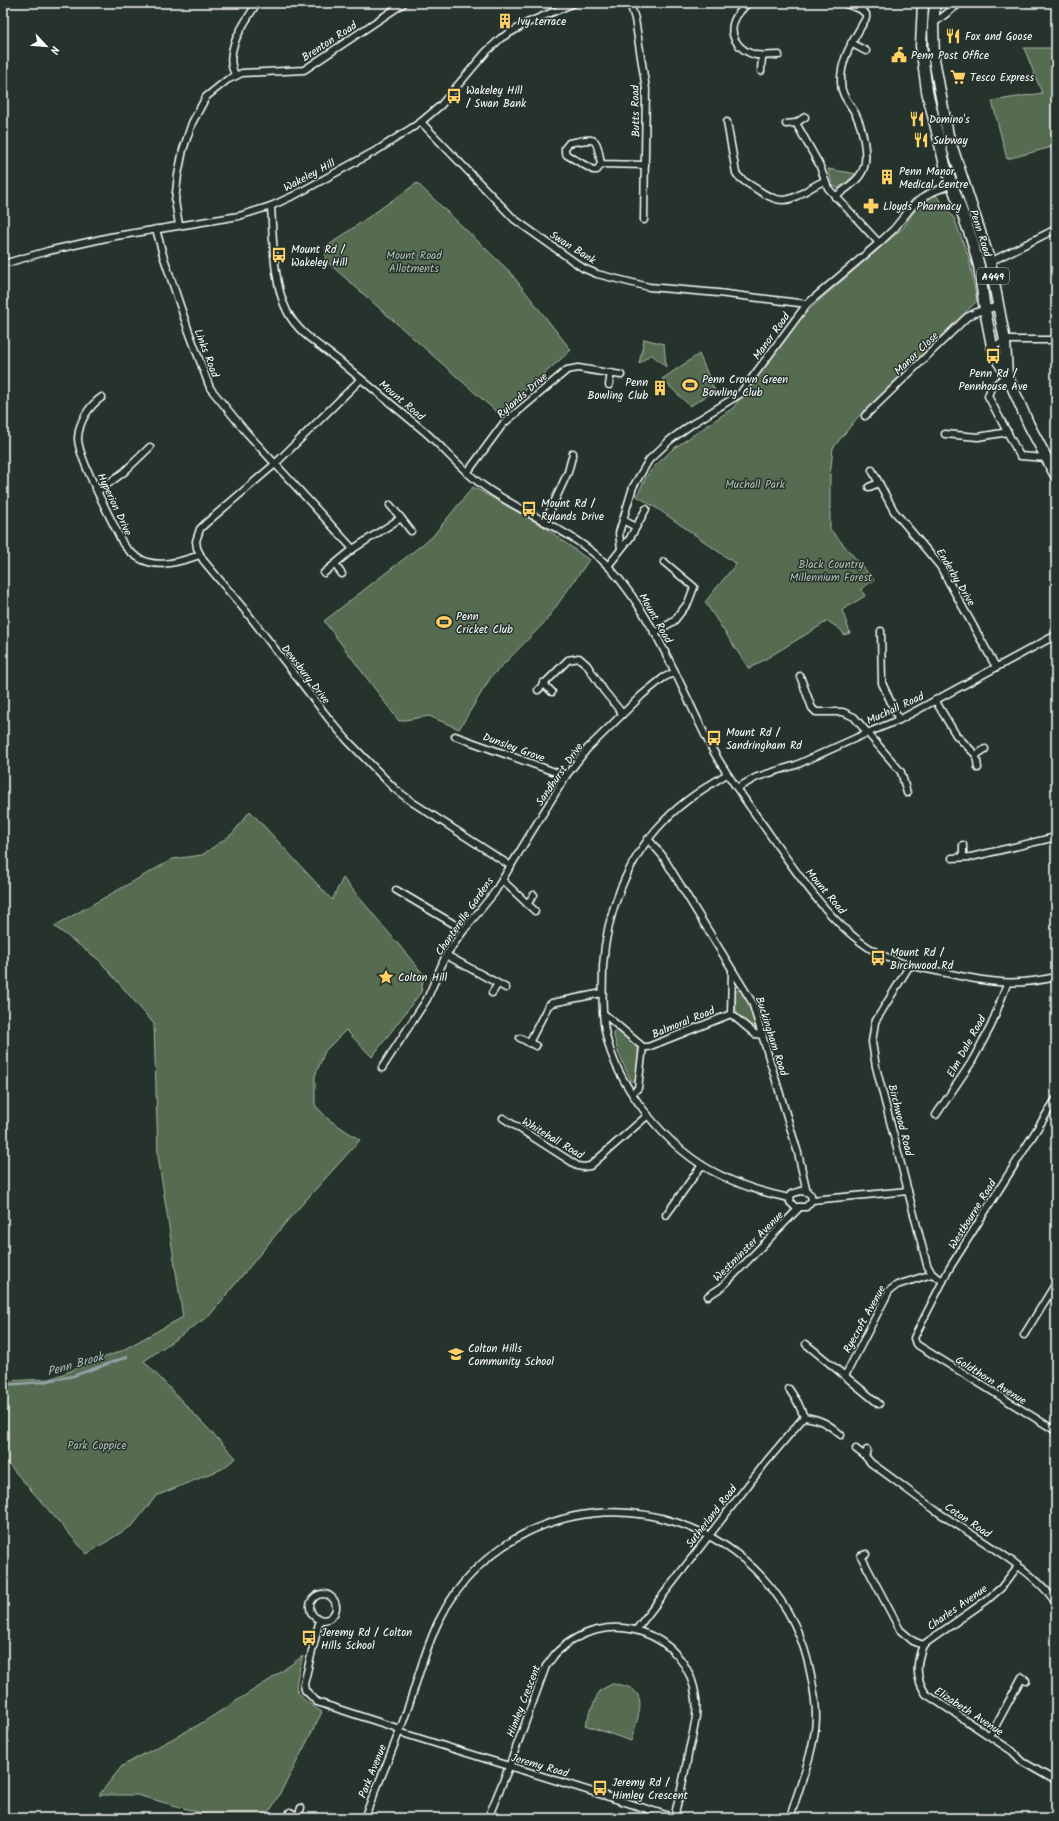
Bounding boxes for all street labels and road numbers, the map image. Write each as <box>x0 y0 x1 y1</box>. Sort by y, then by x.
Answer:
street label: Brenton Road <box>298 17 361 67</box>
street label: Butts Road <box>627 84 645 137</box>
street label: Wakeley Hill <box>280 155 339 197</box>
street label: Penn Road <box>964 207 996 260</box>
street label: Swan Bank <box>546 226 600 270</box>
road number: A449 <box>977 268 1009 284</box>
street label: Manor Road <box>748 309 795 364</box>
street label: Links Road <box>189 326 224 381</box>
street label: Manor Close <box>890 328 943 380</box>
street label: Rylands Drive <box>493 368 552 423</box>
street label: Mount Road <box>374 376 429 426</box>
street label: Hyperion Drive <box>92 470 136 539</box>
street label: Enderby Drive <box>931 545 980 610</box>
street label: Mount Road <box>633 590 677 647</box>
street label: Dewsbury Drive <box>276 641 334 708</box>
street label: Muchall Road <box>864 687 928 730</box>
street label: Dunsley Grove <box>480 728 547 768</box>
street label: Sandhurst Drive <box>531 739 588 810</box>
street label: Mount Road <box>800 865 850 919</box>
street label: Chanterelle Gardens <box>431 873 499 960</box>
street label: Buckingham Road <box>750 994 792 1079</box>
street label: Balmoral Road <box>649 1002 718 1044</box>
street label: Elm Dale Road <box>942 1012 992 1081</box>
street label: Birchwood Road <box>882 1082 918 1159</box>
street label: Whitehall Road <box>518 1113 587 1165</box>
street label: Westbourne Road <box>944 1176 1002 1253</box>
street label: Westminster Avenue <box>709 1207 788 1286</box>
street label: Ryecroft Avenue <box>839 1282 891 1357</box>
street label: Goldthorn Avenue <box>951 1352 1030 1410</box>
street label: Sutherland Road <box>681 1481 742 1552</box>
street label: Coton Road <box>940 1499 995 1543</box>
street label: Charles Avenue <box>924 1580 992 1635</box>
street label: Himley Crescent <box>502 1662 546 1740</box>
street label: Elizabeth Avenue <box>930 1683 1007 1741</box>
street label: Park Avenue <box>354 1742 392 1801</box>
street label: Jeremy Road <box>509 1749 571 1783</box>

